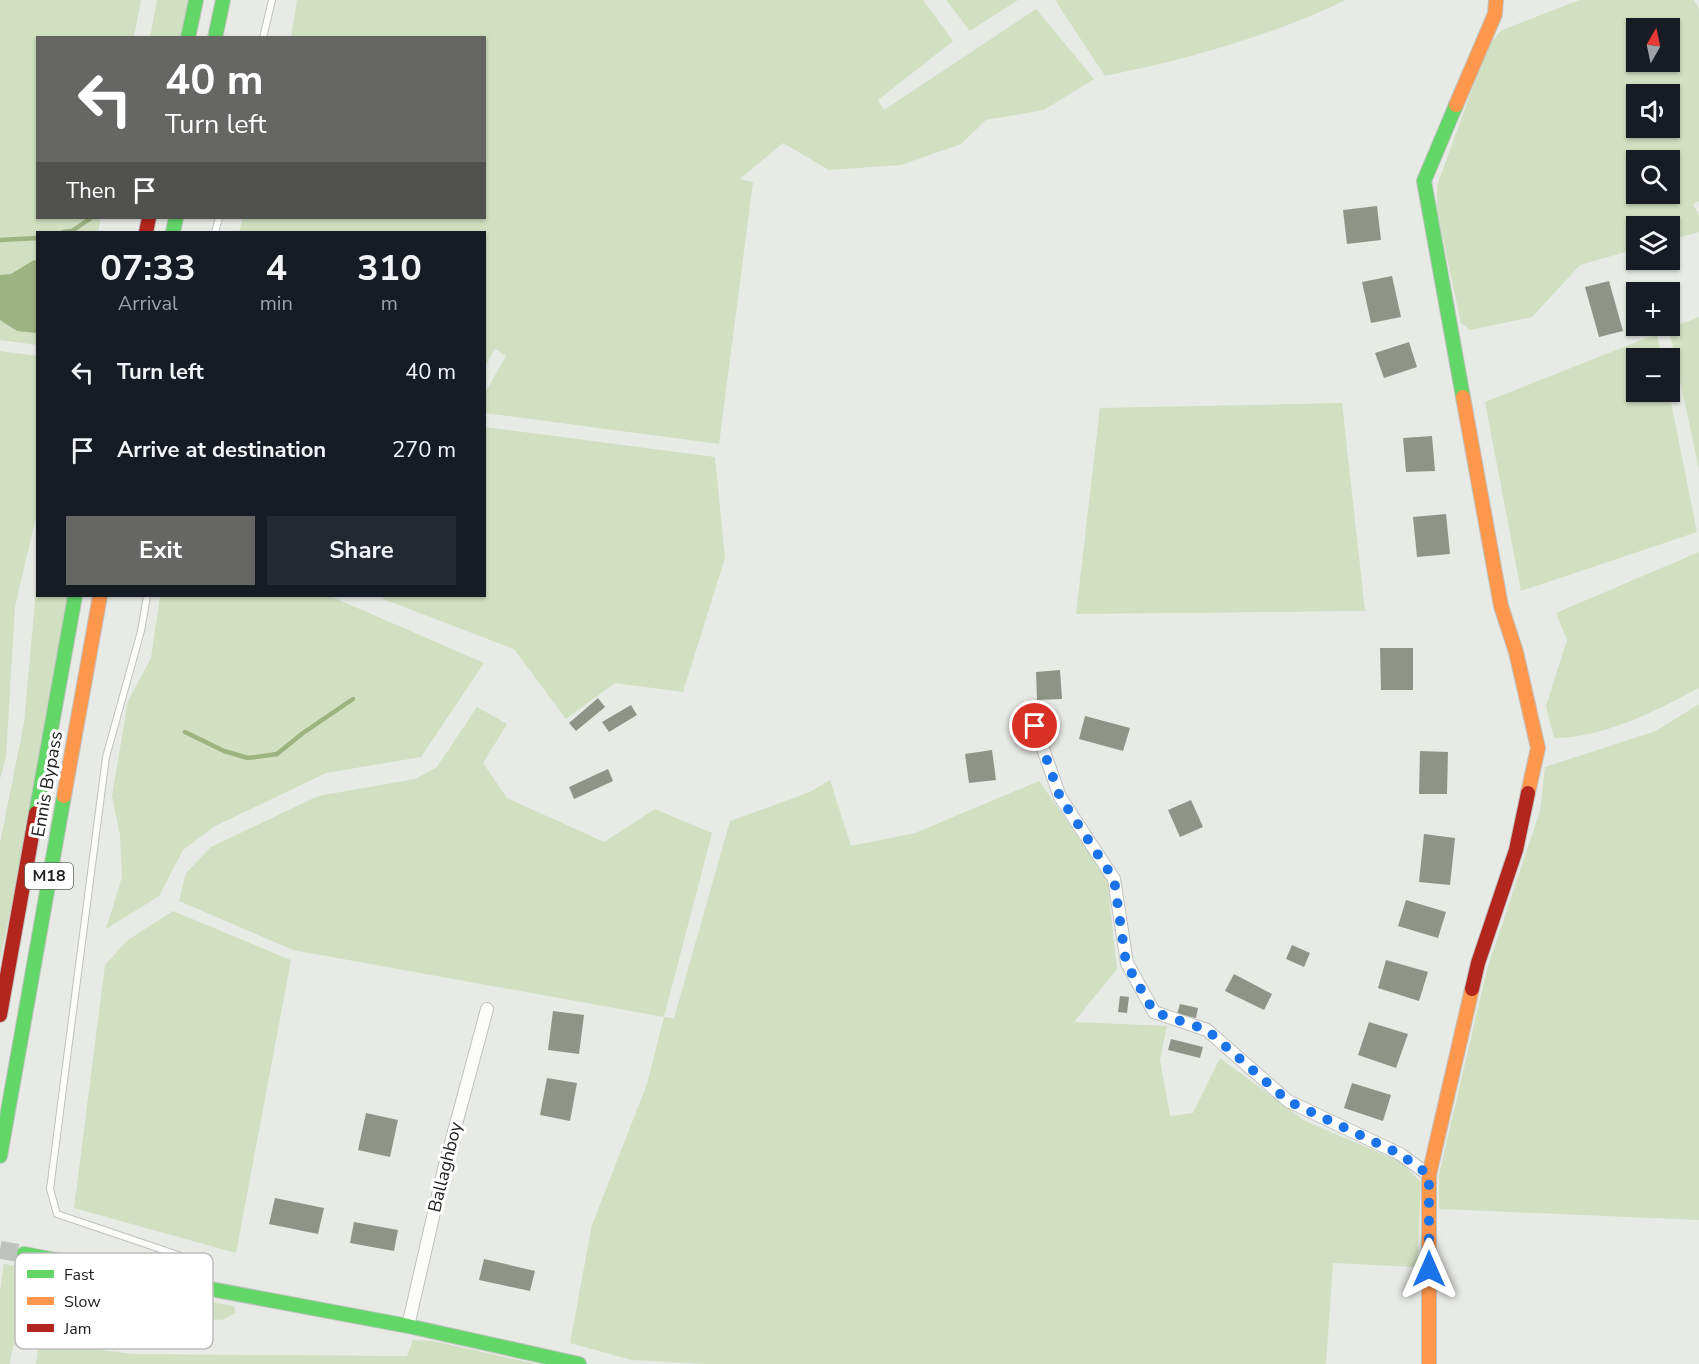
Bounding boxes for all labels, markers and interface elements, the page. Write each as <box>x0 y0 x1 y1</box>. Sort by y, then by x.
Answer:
north arrow <box>1626 18 1680 72</box>
map controls <box>1626 18 1680 402</box>
text: 40 m <box>165 52 264 109</box>
icon: left <box>66 60 144 138</box>
button: sound <box>1626 84 1680 138</box>
text: Turn left <box>165 106 266 143</box>
button: search <box>1626 150 1680 204</box>
icon: arrive <box>128 174 161 207</box>
text: Then <box>66 176 116 206</box>
button: layers <box>1626 216 1680 270</box>
text: 07:33 <box>100 244 196 293</box>
text: 4 <box>265 244 287 293</box>
text: 310 <box>357 244 422 293</box>
button: + <box>1626 282 1680 336</box>
text: Arrival <box>118 290 178 317</box>
text: min <box>260 290 293 317</box>
text: m <box>381 290 398 317</box>
button: − <box>1626 348 1680 402</box>
icon: left <box>66 356 99 389</box>
text: Turn left <box>117 357 204 387</box>
text: 40 m <box>405 357 456 387</box>
icon: arrive <box>66 434 99 467</box>
text: Arrive at destination <box>117 435 326 465</box>
text: 270 m <box>392 435 456 465</box>
button: Exit <box>66 516 255 585</box>
button: Share <box>267 516 456 585</box>
pin <box>1009 700 1060 751</box>
icon: arrive <box>1018 709 1051 742</box>
street label: Ennis Bypass <box>26 729 68 839</box>
road number: M18 <box>25 863 73 889</box>
street label: Ballaghboy <box>422 1119 468 1215</box>
position arrow <box>1397 1237 1461 1301</box>
legend <box>15 1253 213 1349</box>
text: Fast <box>64 1264 95 1286</box>
text: Slow <box>64 1291 101 1313</box>
text: Jam <box>63 1318 91 1340</box>

